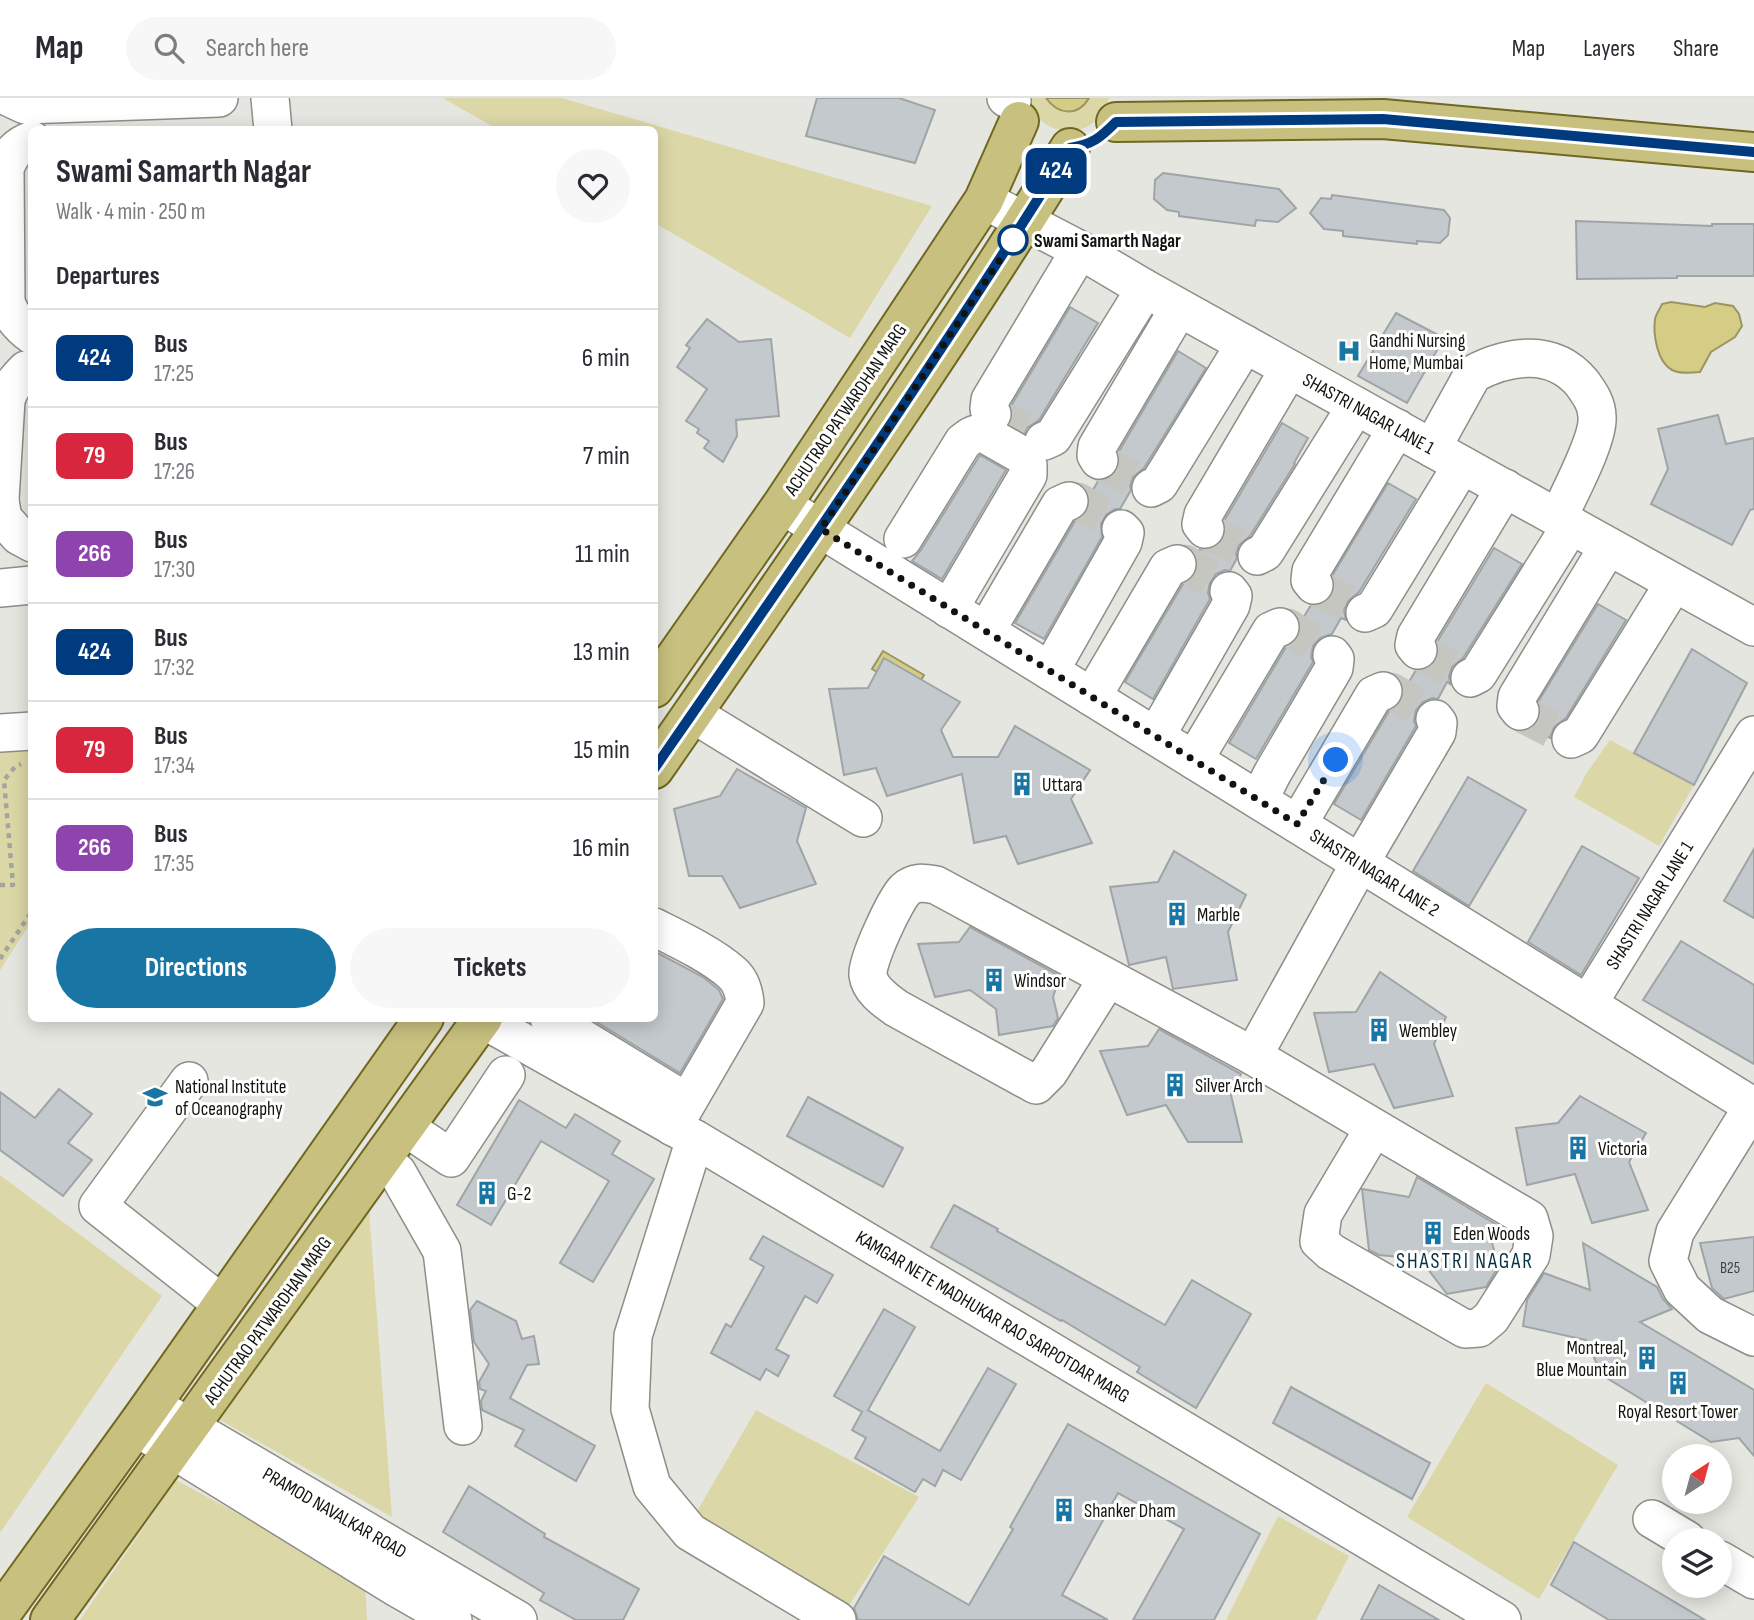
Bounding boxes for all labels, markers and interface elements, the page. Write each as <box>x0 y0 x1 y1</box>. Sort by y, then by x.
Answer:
search box <box>126 17 616 80</box>
text: Map <box>35 28 84 68</box>
icon: search <box>150 29 188 67</box>
text: Search here <box>206 33 309 64</box>
text: Map <box>1512 34 1545 63</box>
text: Layers <box>1583 34 1635 63</box>
text: Share <box>1673 34 1719 63</box>
line badge: 424 <box>1016 148 1096 194</box>
button: heart <box>556 149 630 223</box>
text: Swami Samarth Nagar <box>56 152 311 192</box>
text: 424 <box>1040 156 1072 185</box>
text: Walk · 4 min · 250 m <box>56 198 206 226</box>
marker: Swami Samarth Nagar <box>998 225 1028 255</box>
place label: Swami Samarth Nagar <box>1034 230 1181 253</box>
text: Departures <box>56 261 160 292</box>
street label: ACHUTRAO PATWARDHAN MARG <box>780 320 912 501</box>
text: Bus <box>154 329 188 360</box>
place label: Gandhi Nursing Home, Mumbai <box>1369 330 1466 375</box>
hospital icon: Gandhi Nursing Home, Mumbai <box>1335 337 1363 365</box>
text: 424 <box>78 343 111 372</box>
text: 6 min <box>582 343 630 374</box>
text: 17:25 <box>154 360 194 388</box>
street label: SHASTRI NAGAR LANE 1 <box>1298 369 1438 460</box>
text: Bus <box>154 427 188 458</box>
text: 79 <box>84 441 105 470</box>
text: 7 min <box>583 441 630 472</box>
text: 17:26 <box>154 458 195 486</box>
text: Bus <box>154 525 188 556</box>
text: 266 <box>78 539 111 568</box>
text: 11 min <box>575 539 630 570</box>
text: 17:30 <box>154 556 195 584</box>
text: Bus <box>154 623 188 654</box>
text: 424 <box>78 637 111 666</box>
text: 13 min <box>573 637 630 668</box>
text: 17:32 <box>154 654 195 682</box>
text: Bus <box>154 721 188 752</box>
text: 79 <box>84 735 105 764</box>
text: 15 min <box>574 735 630 766</box>
your location <box>1318 742 1353 777</box>
text: 17:34 <box>154 752 195 780</box>
building icon: Uttara <box>1008 770 1036 798</box>
place label: Uttara <box>1042 774 1083 797</box>
text: Bus <box>154 819 188 850</box>
street label: SHASTRI NAGAR LANE 2 <box>1305 824 1443 922</box>
text: 266 <box>78 833 111 862</box>
text: 16 min <box>573 833 630 864</box>
street label: SHASTRI NAGAR LANE 1 <box>1602 837 1699 974</box>
text: 17:35 <box>154 850 194 878</box>
building icon: Marble <box>1163 900 1191 928</box>
place label: Marble <box>1197 904 1240 927</box>
button: Directions <box>56 928 336 1008</box>
button: Tickets <box>350 928 630 1008</box>
building icon: Windsor <box>980 966 1008 994</box>
place label: Windsor <box>1014 970 1067 993</box>
building icon: Wembley <box>1365 1016 1393 1044</box>
place label: Wembley <box>1399 1020 1458 1043</box>
building icon: Silver Arch <box>1161 1071 1189 1099</box>
place label: Silver Arch <box>1195 1075 1263 1098</box>
place label: National Institute of Oceanography <box>175 1076 286 1121</box>
school or university icon: National Institute of Oceanography <box>141 1083 169 1111</box>
building icon: Victoria <box>1564 1134 1592 1162</box>
place label: Victoria <box>1598 1138 1647 1161</box>
building icon: G-2 <box>473 1179 501 1207</box>
place label: G-2 <box>507 1183 531 1206</box>
building icon: Eden Woods <box>1419 1219 1447 1247</box>
place label: Eden Woods <box>1453 1223 1530 1246</box>
street label: KAMGAR NETE MADHUKAR RAO SARPOTDAR MARG <box>851 1226 1133 1408</box>
street label: ACHUTRAO PATWARDHAN MARG <box>199 1232 337 1410</box>
district label: SHASTRI NAGAR <box>1396 1249 1534 1274</box>
house number: B25 <box>1720 1259 1740 1278</box>
place label: Montreal, Blue Mountain <box>1536 1337 1627 1382</box>
building icon: Montreal, Blue Mountain <box>1633 1344 1661 1372</box>
building icon: Royal Resort Tower <box>1664 1369 1692 1397</box>
place label: Royal Resort Tower <box>1618 1401 1739 1424</box>
north arrow <box>1662 1444 1732 1514</box>
map controls <box>1662 1444 1732 1598</box>
street label: PRAMOD NAVALKAR ROAD <box>258 1463 410 1564</box>
building icon: Shanker Dham <box>1050 1496 1078 1524</box>
place label: Shanker Dham <box>1084 1500 1176 1523</box>
button: layers <box>1662 1528 1732 1598</box>

